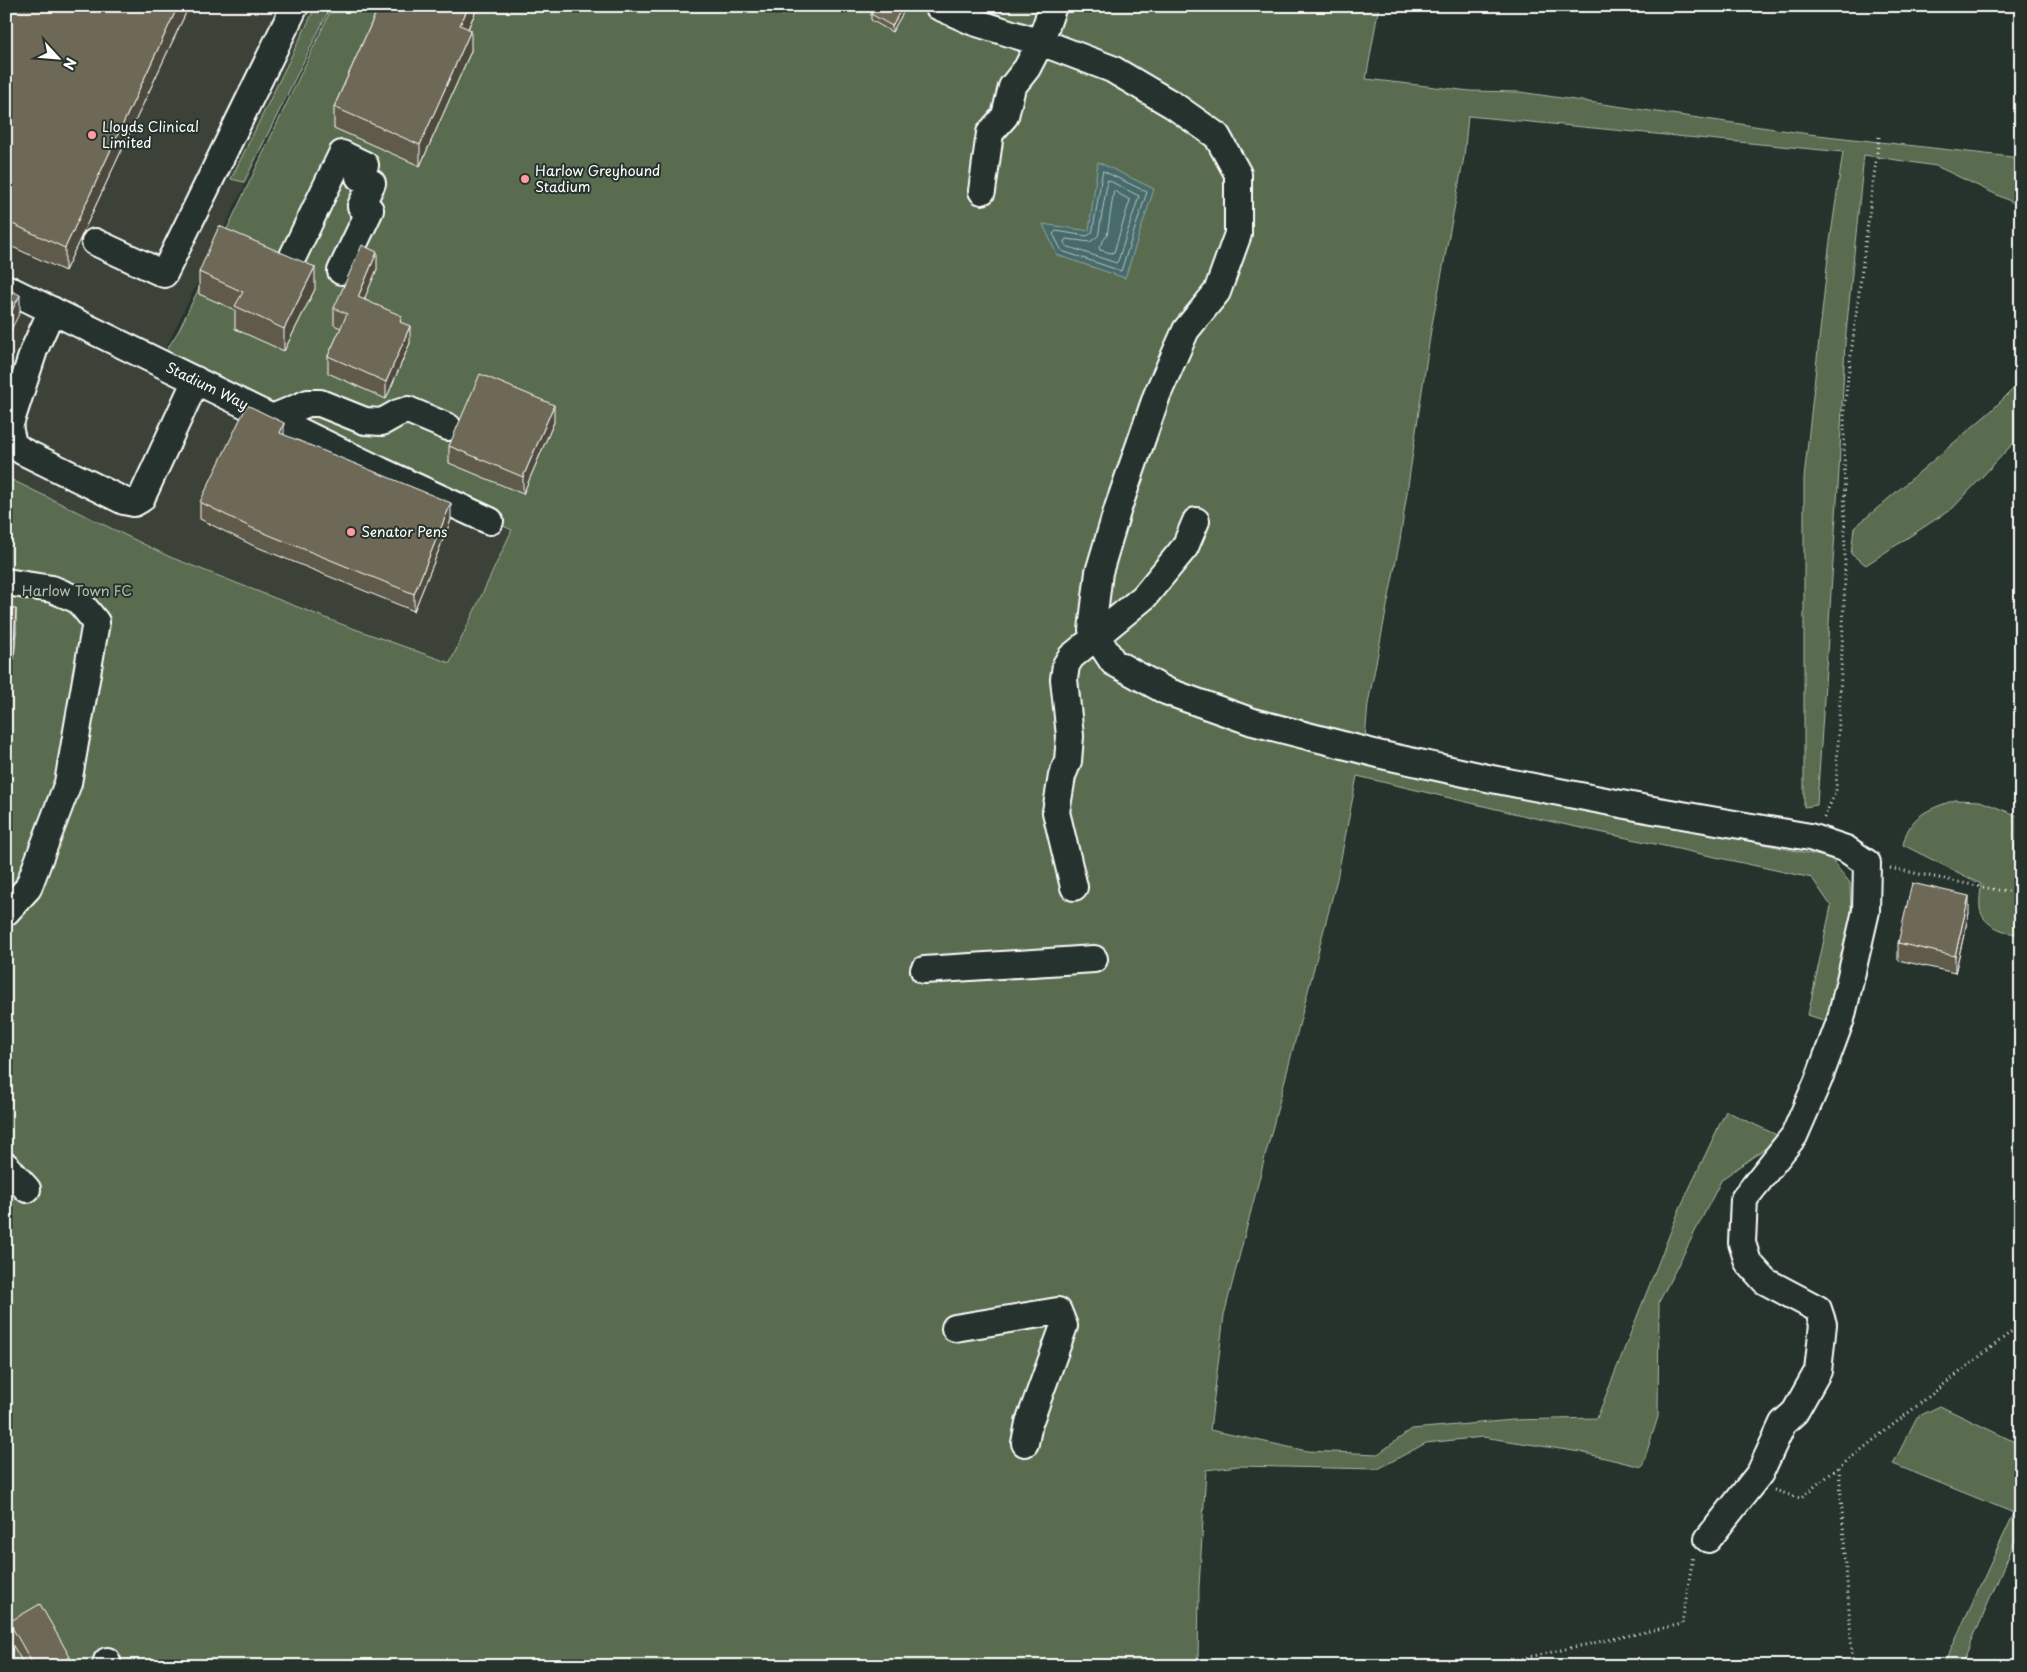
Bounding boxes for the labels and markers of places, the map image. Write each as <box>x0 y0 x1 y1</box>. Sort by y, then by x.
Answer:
place label: Lloyds Clinical Limited <box>102 116 199 153</box>
marker: Lloyds Clinical Limited <box>86 129 98 141</box>
place label: Harlow Greyhound Stadium <box>535 160 660 197</box>
marker: Harlow Greyhound Stadium <box>519 173 531 185</box>
place label: Senator Pens <box>361 521 448 542</box>
marker: Senator Pens <box>345 526 357 538</box>

